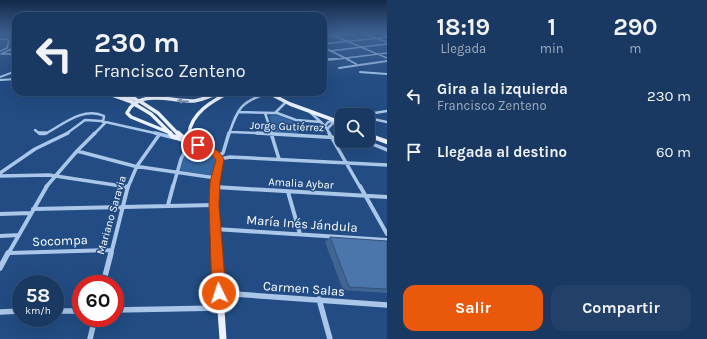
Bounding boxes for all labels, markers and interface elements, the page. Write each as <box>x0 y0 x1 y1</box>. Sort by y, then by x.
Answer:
text: 18:19 <box>437 13 490 41</box>
text: 1 <box>547 13 556 41</box>
text: 290 <box>613 13 657 41</box>
text: 230 m <box>94 26 180 59</box>
icon: left <box>28 28 80 80</box>
text: Llegada <box>441 41 486 56</box>
text: min <box>540 41 564 56</box>
text: m <box>629 41 641 56</box>
text: Francisco Zenteno <box>94 60 246 82</box>
text: Gira a la izquierda <box>437 80 568 98</box>
icon: left <box>403 85 425 107</box>
text: 230 m <box>647 87 691 105</box>
one-way arrow <box>177 97 189 104</box>
text: Francisco Zenteno <box>437 98 547 113</box>
map controls <box>335 108 375 148</box>
button: search <box>335 108 375 148</box>
street label: Jorge Gutiérrez <box>250 119 324 134</box>
pin <box>181 128 215 162</box>
icon: arrive <box>187 134 209 156</box>
icon: arrive <box>403 141 425 163</box>
text: Llegada al destino <box>437 143 567 161</box>
text: 60 m <box>656 143 691 161</box>
street label: Mariano Saravia <box>94 174 129 256</box>
street label: Amalia Aybar <box>268 175 334 192</box>
street label: María Inés Jándula <box>246 212 358 235</box>
street label: Socompa <box>32 232 88 249</box>
position arrow <box>198 272 240 314</box>
speed limit sign: 60 <box>72 275 124 327</box>
street label: Carmen Salas <box>262 278 346 299</box>
text: 58 <box>26 284 50 307</box>
button: Salir <box>403 285 543 331</box>
button: Compartir <box>551 285 691 331</box>
text: km/h <box>25 305 51 317</box>

